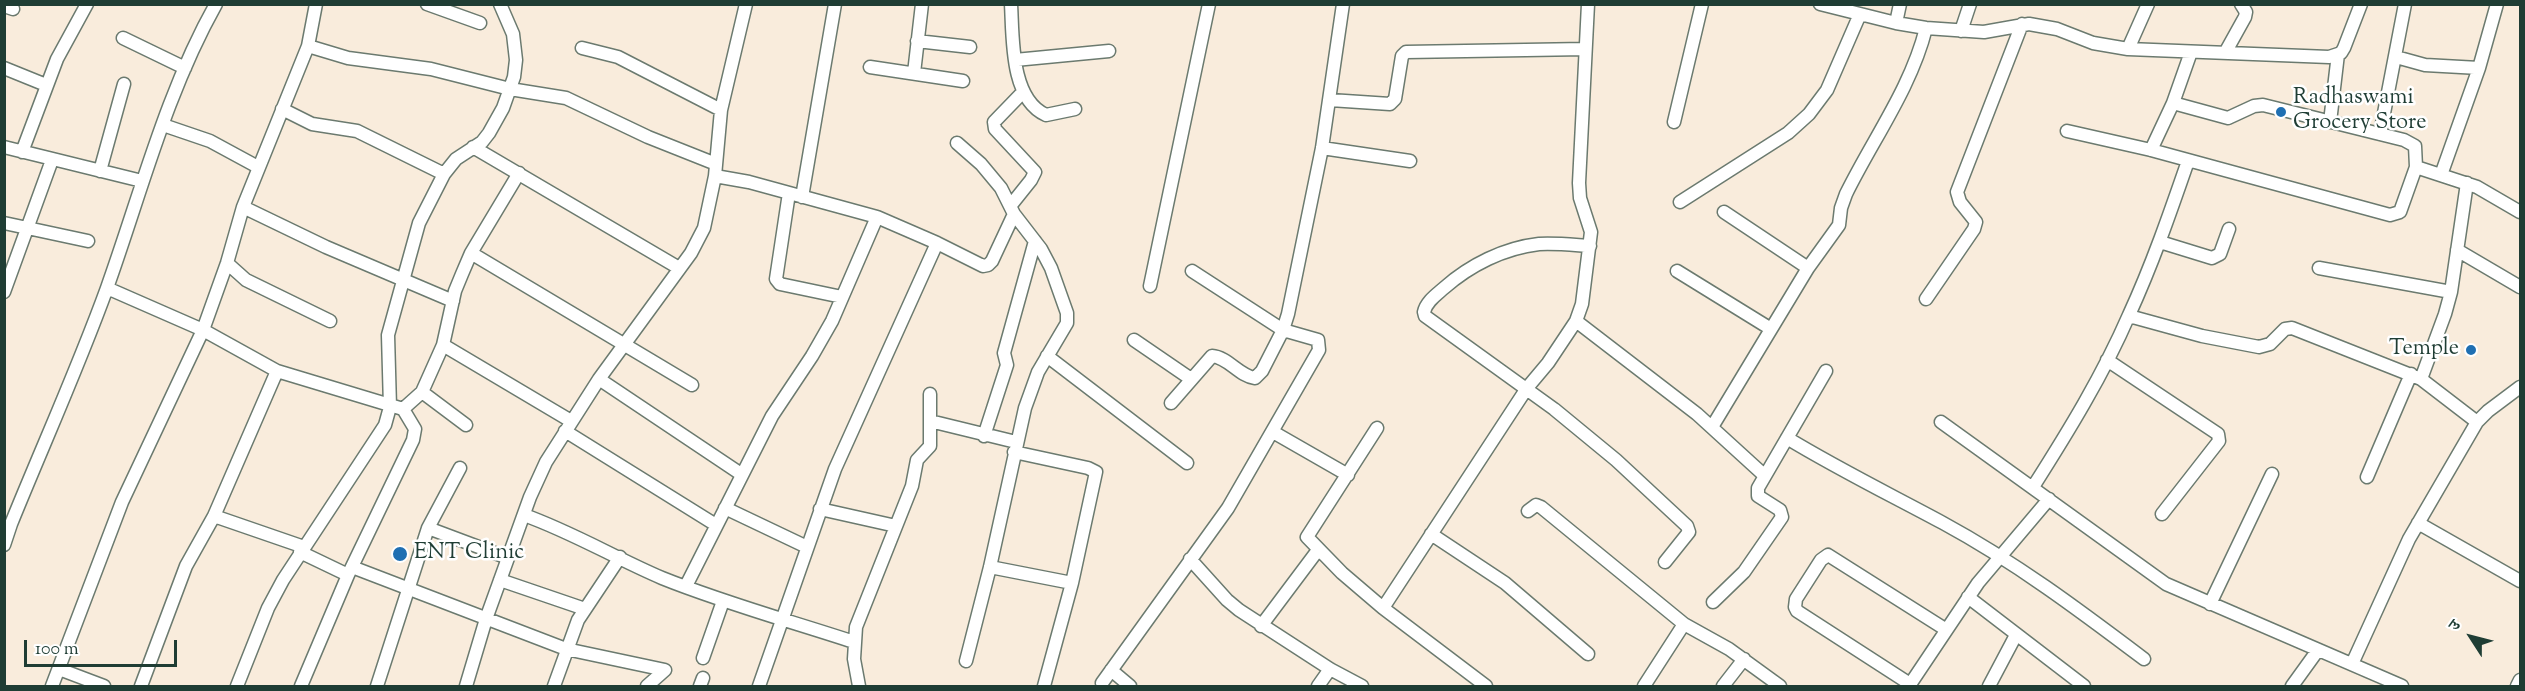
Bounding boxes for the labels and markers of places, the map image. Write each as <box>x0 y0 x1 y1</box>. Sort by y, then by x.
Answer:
place label: Radhaswami Grocery Store <box>2293 86 2427 138</box>
marker: Radhaswami Grocery Store <box>2274 105 2288 119</box>
place label: Temple <box>2389 337 2459 363</box>
marker: Temple <box>2464 343 2478 357</box>
place label: ENT Clinic <box>414 541 524 567</box>
marker: ENT Clinic <box>391 545 409 563</box>

